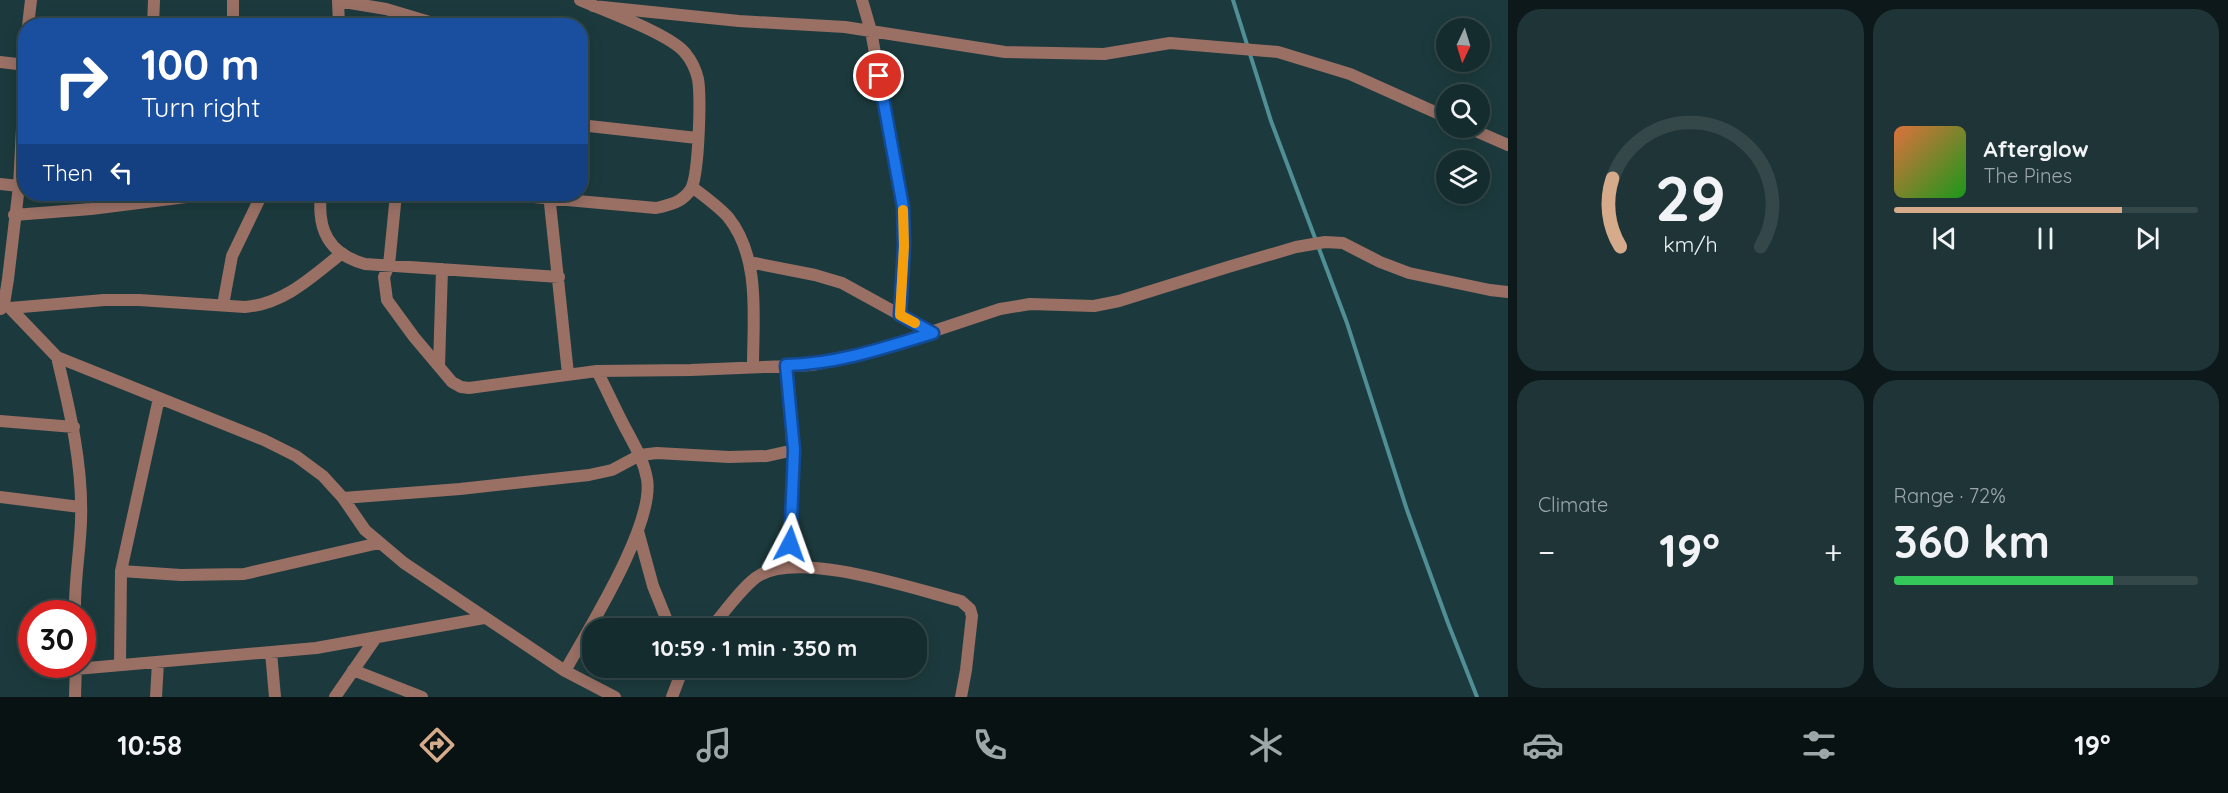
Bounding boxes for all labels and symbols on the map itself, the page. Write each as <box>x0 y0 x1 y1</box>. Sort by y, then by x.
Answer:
north arrow <box>1436 18 1490 72</box>
pin <box>853 50 904 101</box>
position arrow <box>758 512 822 576</box>
speed limit sign: 30 <box>18 600 96 678</box>

